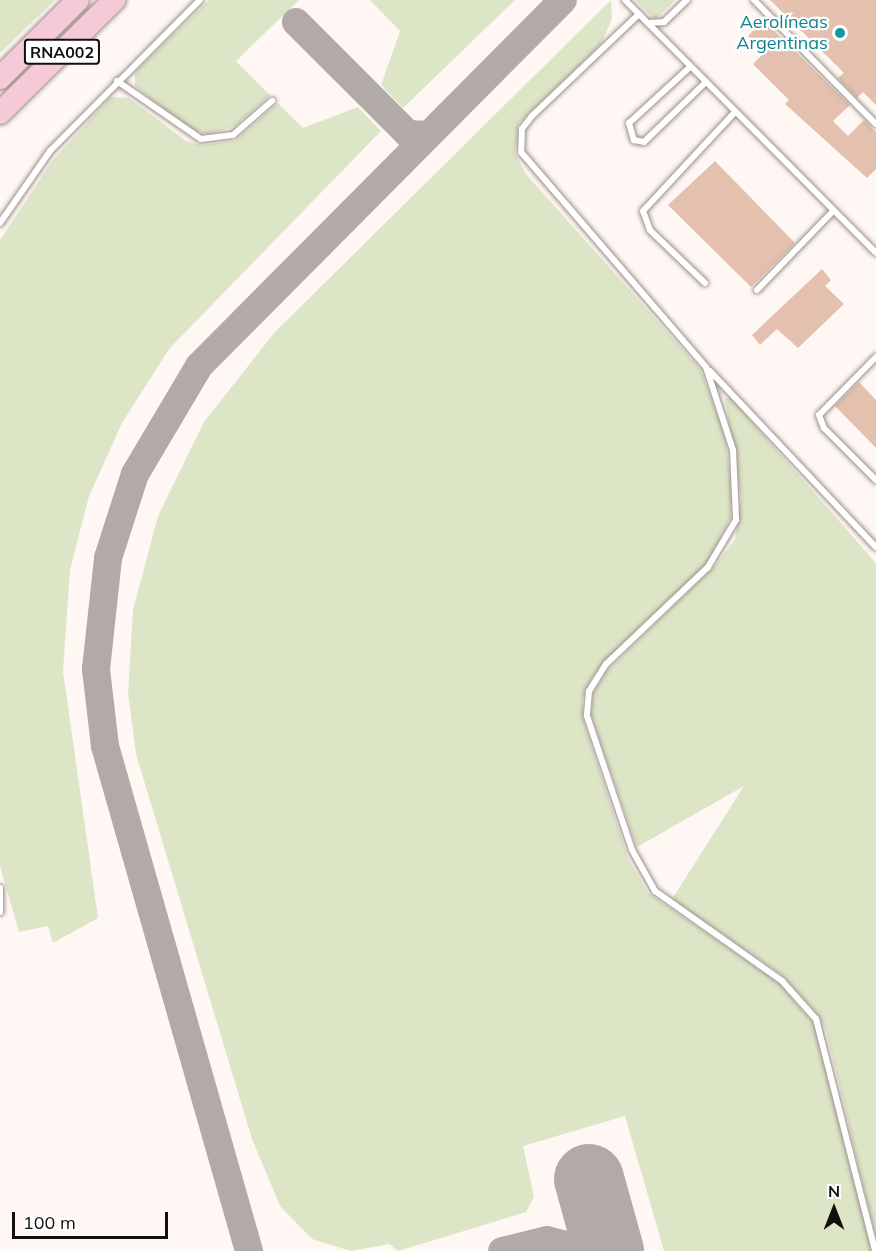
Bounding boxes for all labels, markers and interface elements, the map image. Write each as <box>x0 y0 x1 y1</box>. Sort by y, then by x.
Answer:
place label: Aerolíneas Argentinas <box>736 12 828 54</box>
marker: Aerolíneas Argentinas <box>833 26 847 40</box>
road number: RNA002 <box>23 39 101 65</box>
north arrow <box>804 1179 864 1239</box>
text: N <box>828 1181 840 1201</box>
scale bar <box>15 1200 171 1238</box>
text: 100 m <box>23 1211 76 1234</box>

